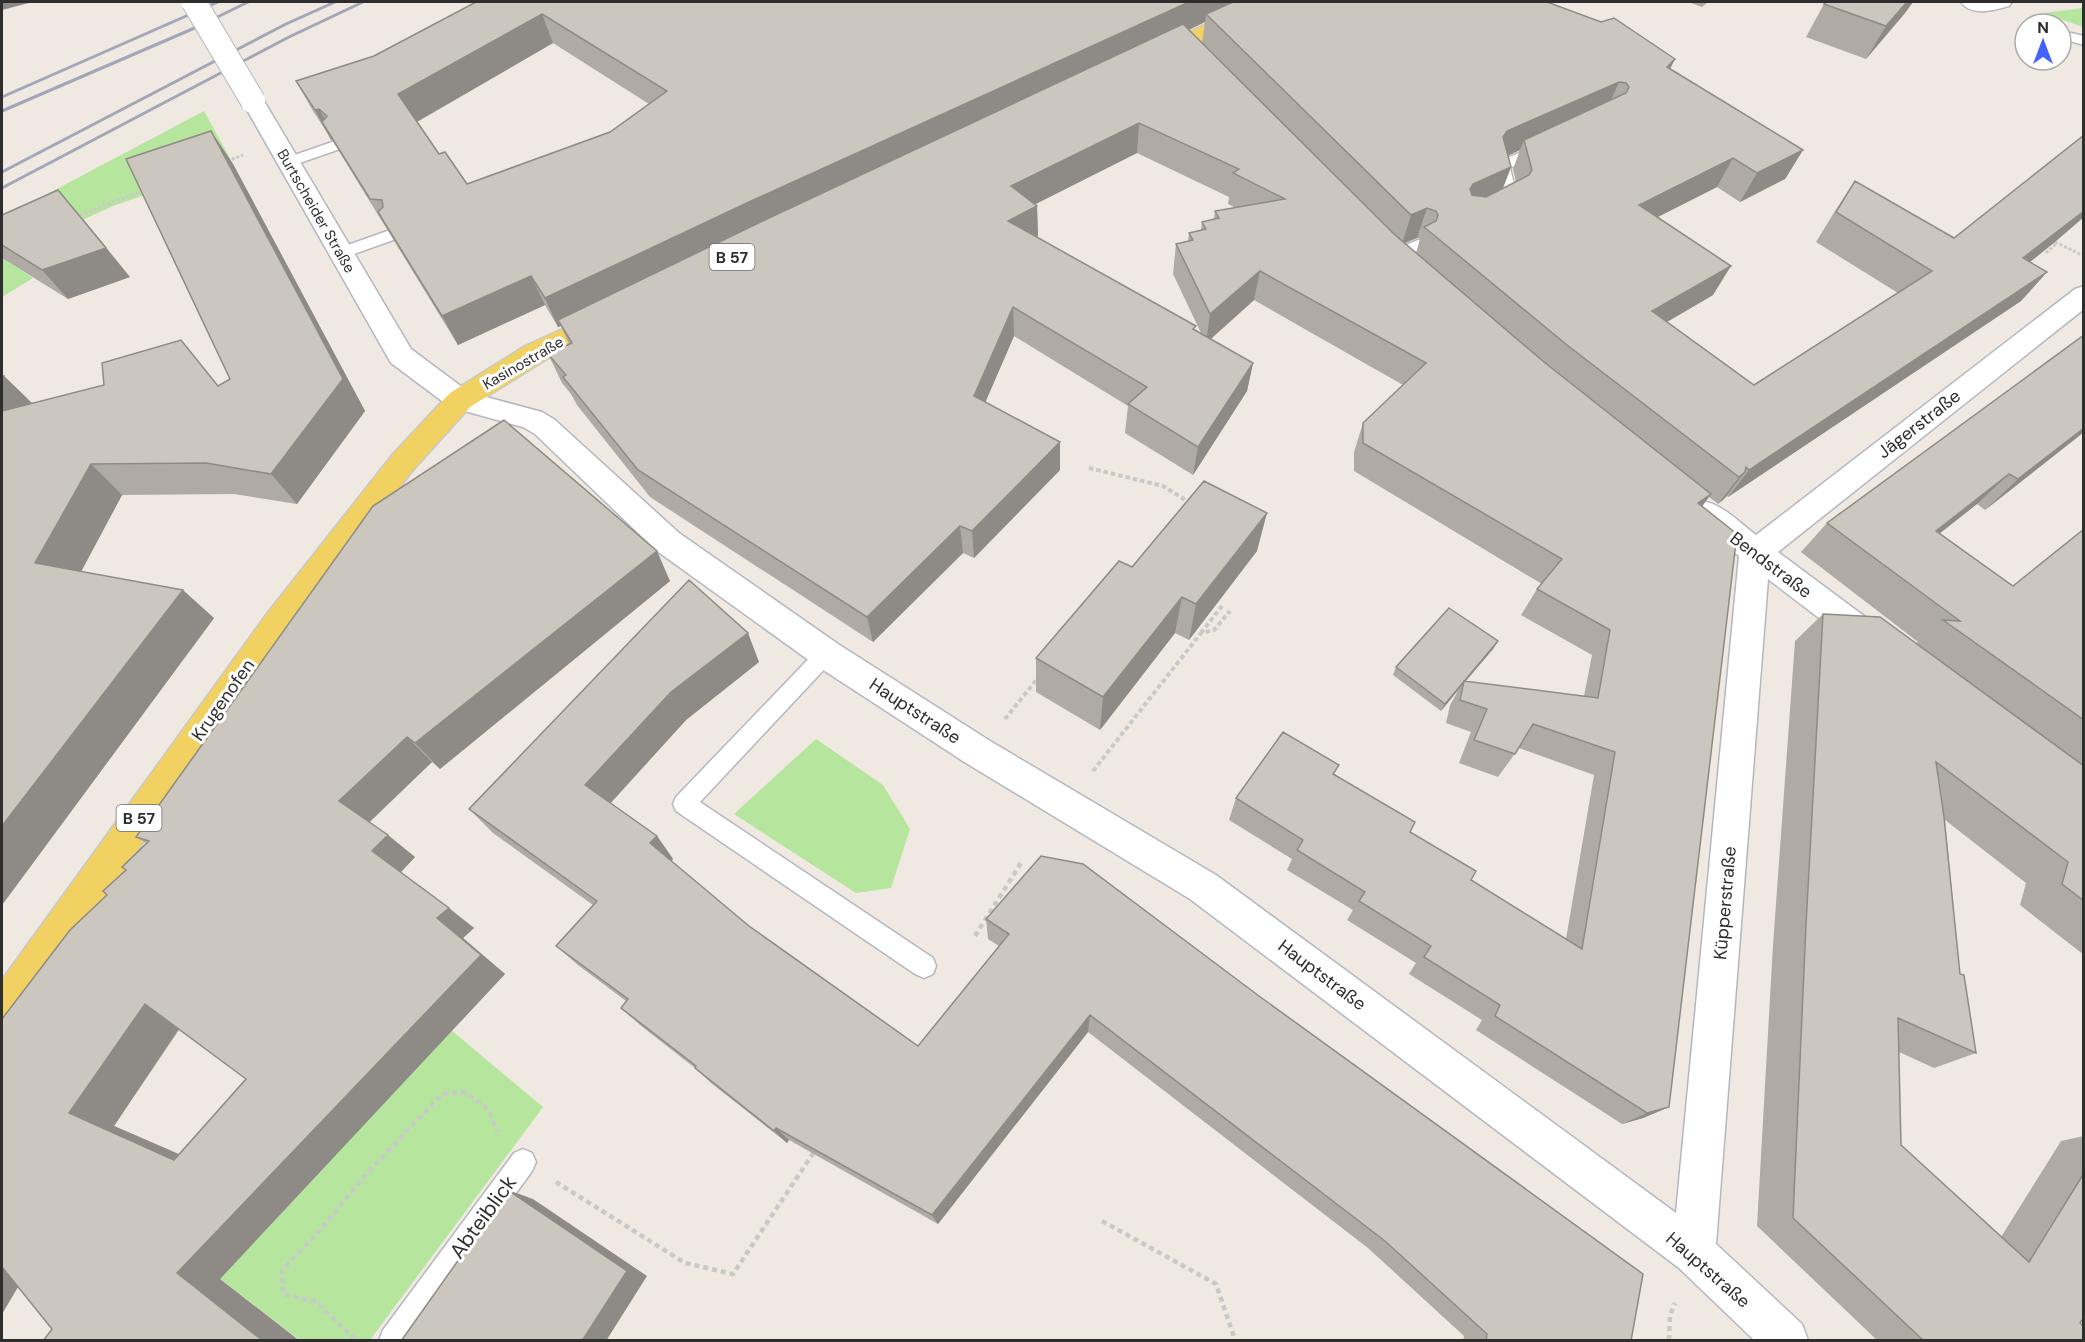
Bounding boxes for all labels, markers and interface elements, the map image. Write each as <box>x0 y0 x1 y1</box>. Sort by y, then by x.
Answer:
north arrow <box>2013 12 2073 72</box>
text: N <box>2037 17 2049 38</box>
street label: Burtscheider Straße <box>272 145 360 277</box>
road number: B 57 <box>710 244 754 270</box>
street label: Kasinostraße <box>479 332 567 394</box>
street label: Jägerstraße <box>1872 384 1966 464</box>
street label: Bendstraße <box>1725 526 1817 604</box>
street label: Krugenofen <box>186 654 260 746</box>
street label: Hauptstraße <box>865 673 965 749</box>
road number: B 57 <box>116 805 162 831</box>
street label: Küpperstraße <box>1708 845 1742 961</box>
street label: Hauptstraße <box>1273 934 1371 1016</box>
street label: Abteiblick <box>443 1169 523 1264</box>
street label: Hauptstraße <box>1661 1227 1755 1313</box>

